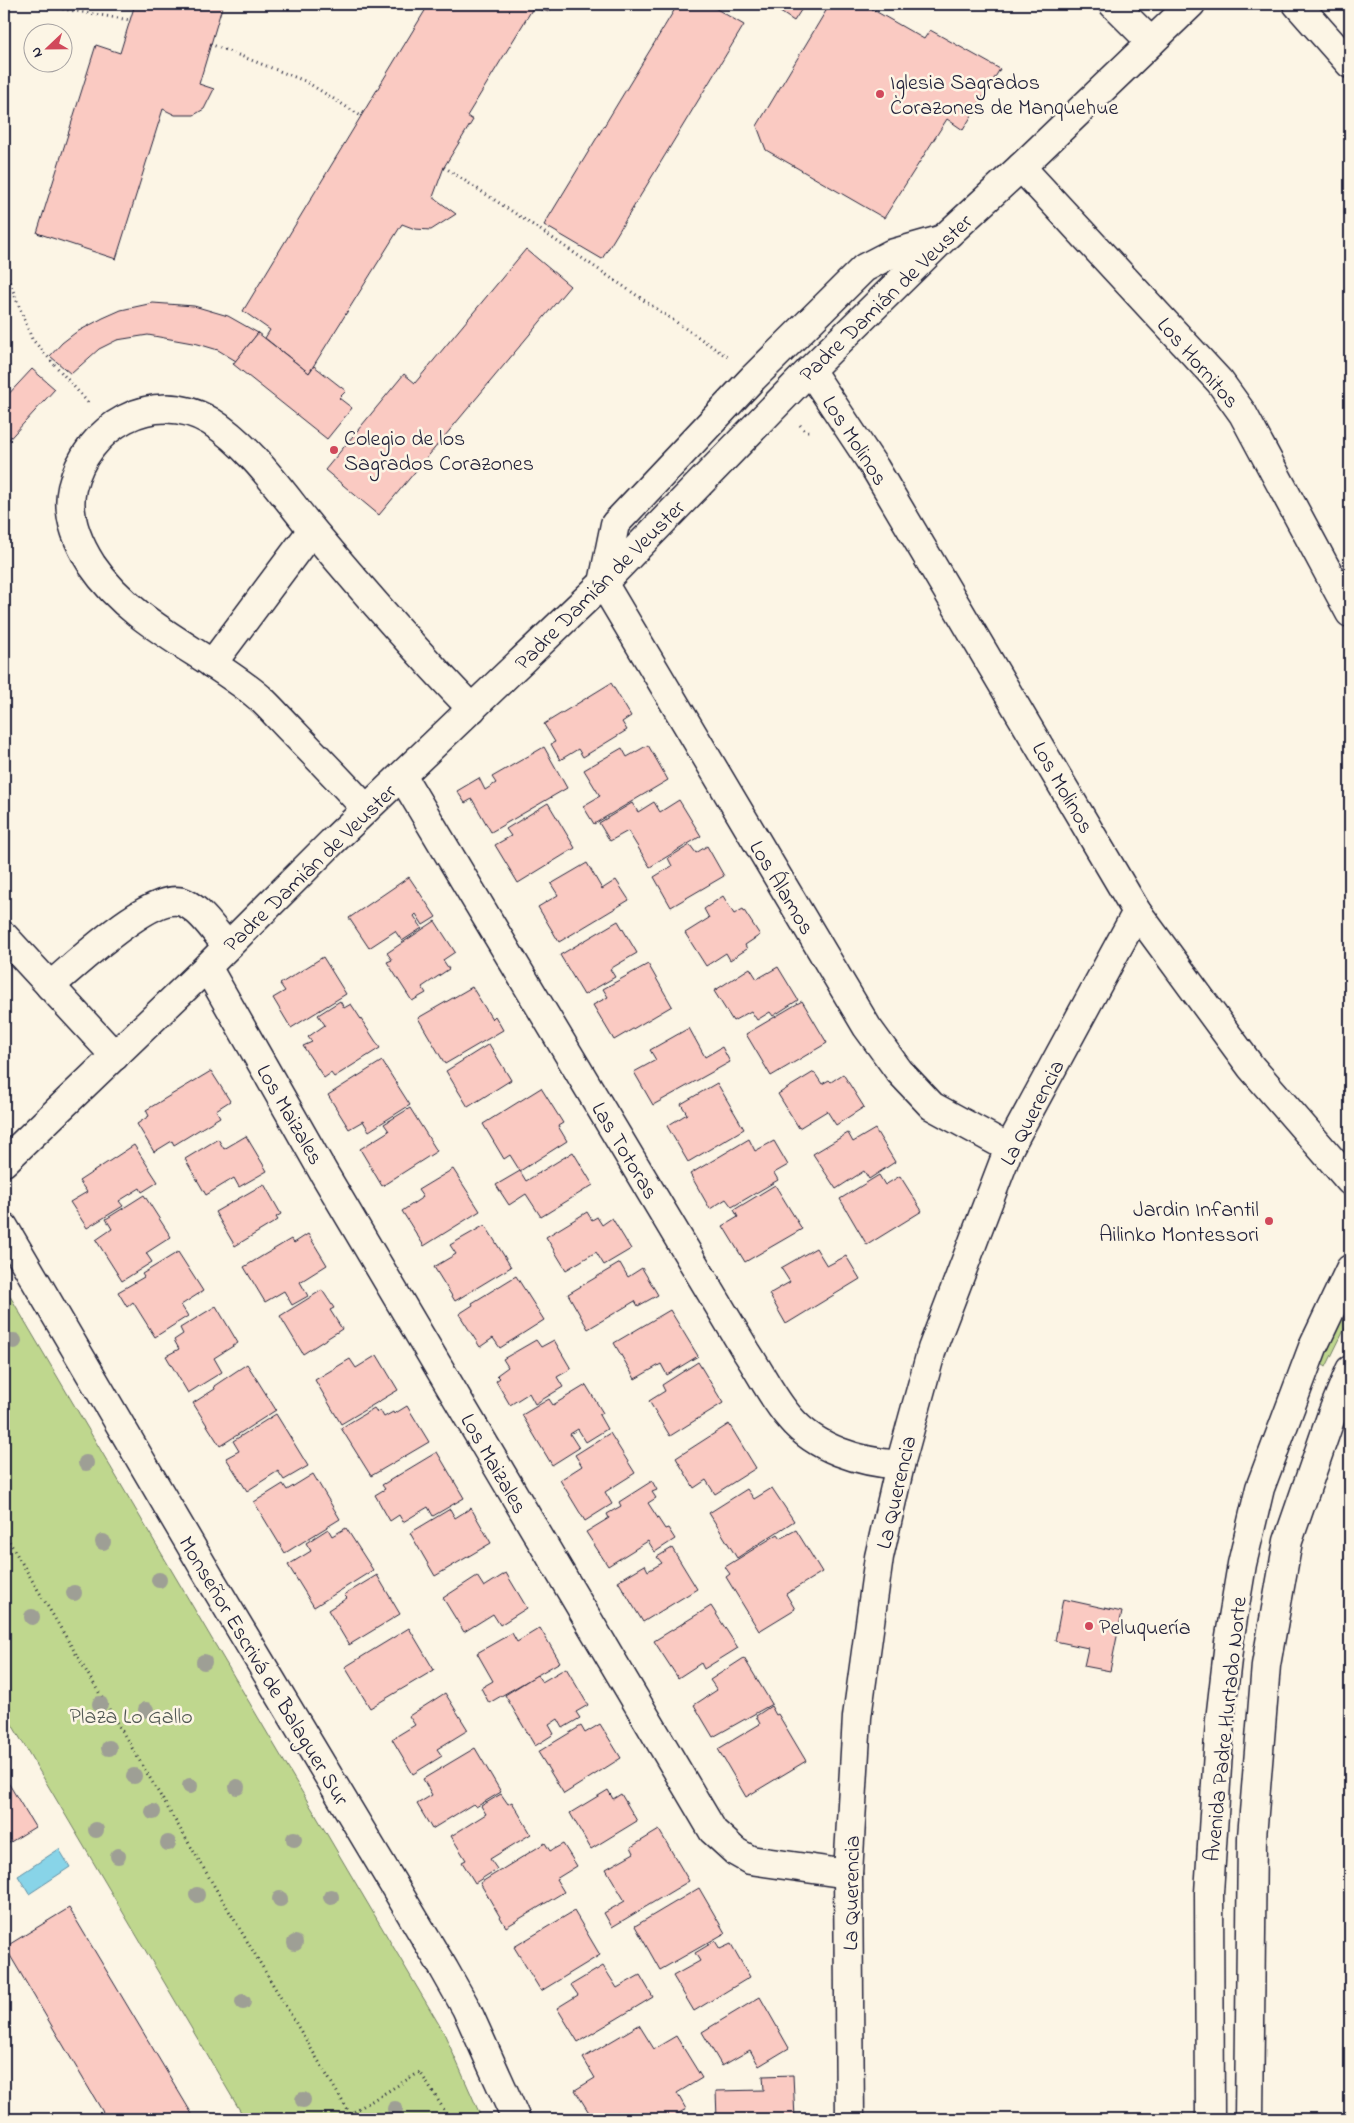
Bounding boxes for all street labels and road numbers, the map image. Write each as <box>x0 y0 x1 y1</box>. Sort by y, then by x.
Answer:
street label: Padre Damián de Veuster <box>793 208 981 391</box>
street label: Los Hornitos <box>1148 311 1246 417</box>
street label: Los Molinos <box>812 390 895 493</box>
street label: Padre Damián de Veuster <box>508 493 694 679</box>
street label: Los Molinos <box>1022 737 1101 840</box>
street label: Padre Damián de Veuster <box>217 778 405 961</box>
street label: Los Álamos <box>740 835 821 942</box>
street label: La Querencia <box>993 1055 1074 1172</box>
street label: Los Maizales <box>247 1059 330 1172</box>
street label: Las Totoras <box>582 1097 665 1206</box>
street label: Los Maizales <box>451 1408 534 1521</box>
street label: La Querencia <box>869 1433 926 1552</box>
street label: Monseñor Escrivá de Balaguer Sur <box>168 1531 356 1813</box>
street label: Avenida Padre Hurtado Norte <box>1197 1595 1257 1863</box>
street label: La Querencia <box>836 1835 870 1951</box>

